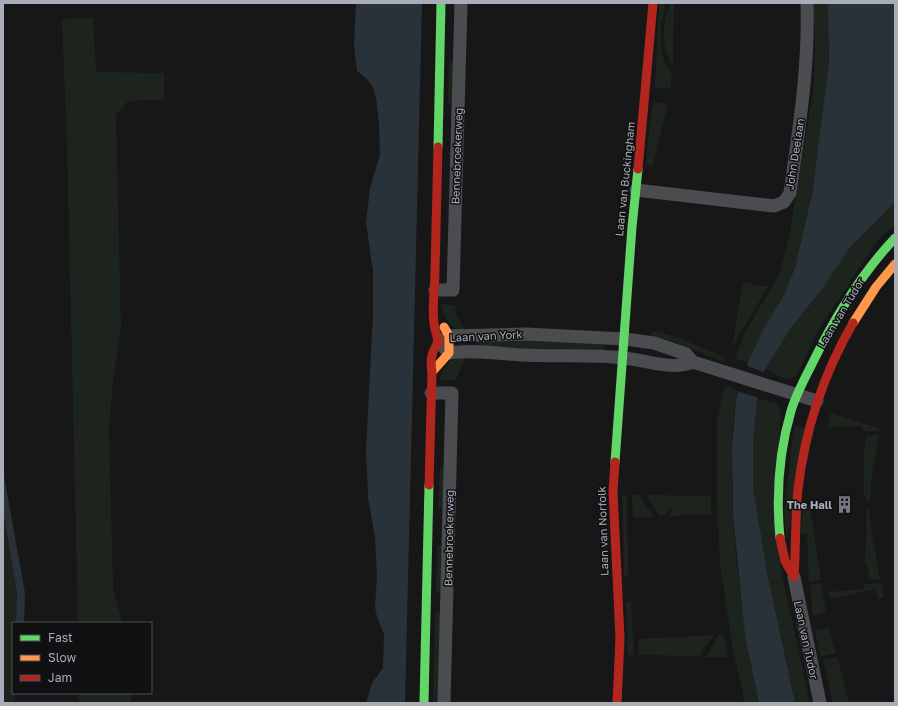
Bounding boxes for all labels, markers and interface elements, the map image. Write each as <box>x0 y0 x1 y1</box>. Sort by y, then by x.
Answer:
street label: Bennebroekerweg <box>448 108 465 204</box>
street label: John Deelaan <box>782 117 807 191</box>
street label: Laan van Buckingham <box>612 121 637 237</box>
street label: Laan van Tudor <box>814 274 867 350</box>
street label: Laan van York <box>449 327 523 344</box>
street label: Laan van Norfolk <box>594 486 611 576</box>
street label: Bennebroekerweg <box>441 490 456 586</box>
building icon: The Hall <box>835 495 855 515</box>
place label: The Hall <box>787 498 832 511</box>
street label: Laan van Tudor <box>792 599 821 681</box>
legend <box>12 622 152 694</box>
text: Fast <box>48 630 73 645</box>
text: Slow <box>48 650 76 665</box>
text: Jam <box>48 670 72 685</box>

